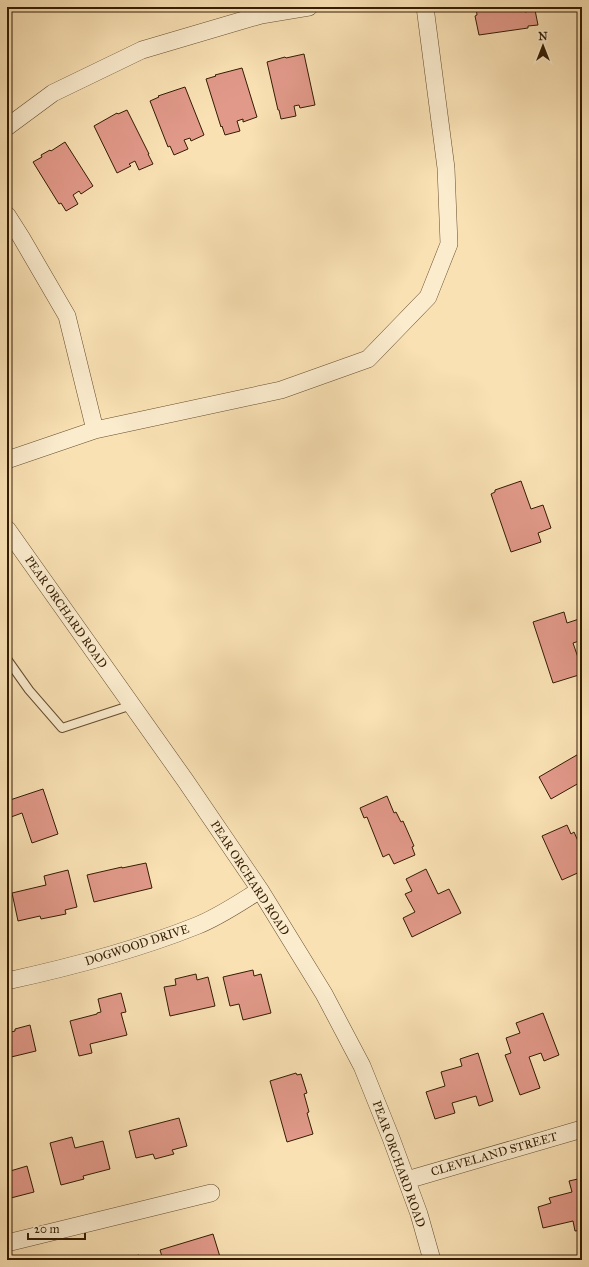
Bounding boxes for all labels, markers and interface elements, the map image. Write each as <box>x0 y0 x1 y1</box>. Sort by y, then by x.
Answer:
north arrow <box>523 26 563 66</box>
text: N <box>538 30 548 43</box>
street label: PEAR ORCHARD ROAD <box>22 553 110 671</box>
street label: PEAR ORCHARD ROAD <box>208 818 292 938</box>
street label: DOGWOOD DRIVE <box>83 921 191 968</box>
street label: PEAR ORCHARD ROAD <box>370 1099 428 1229</box>
street label: CLEVELAND STREET <box>429 1129 559 1179</box>
scale bar <box>28 1215 85 1241</box>
text: 20 m <box>34 1222 60 1236</box>

